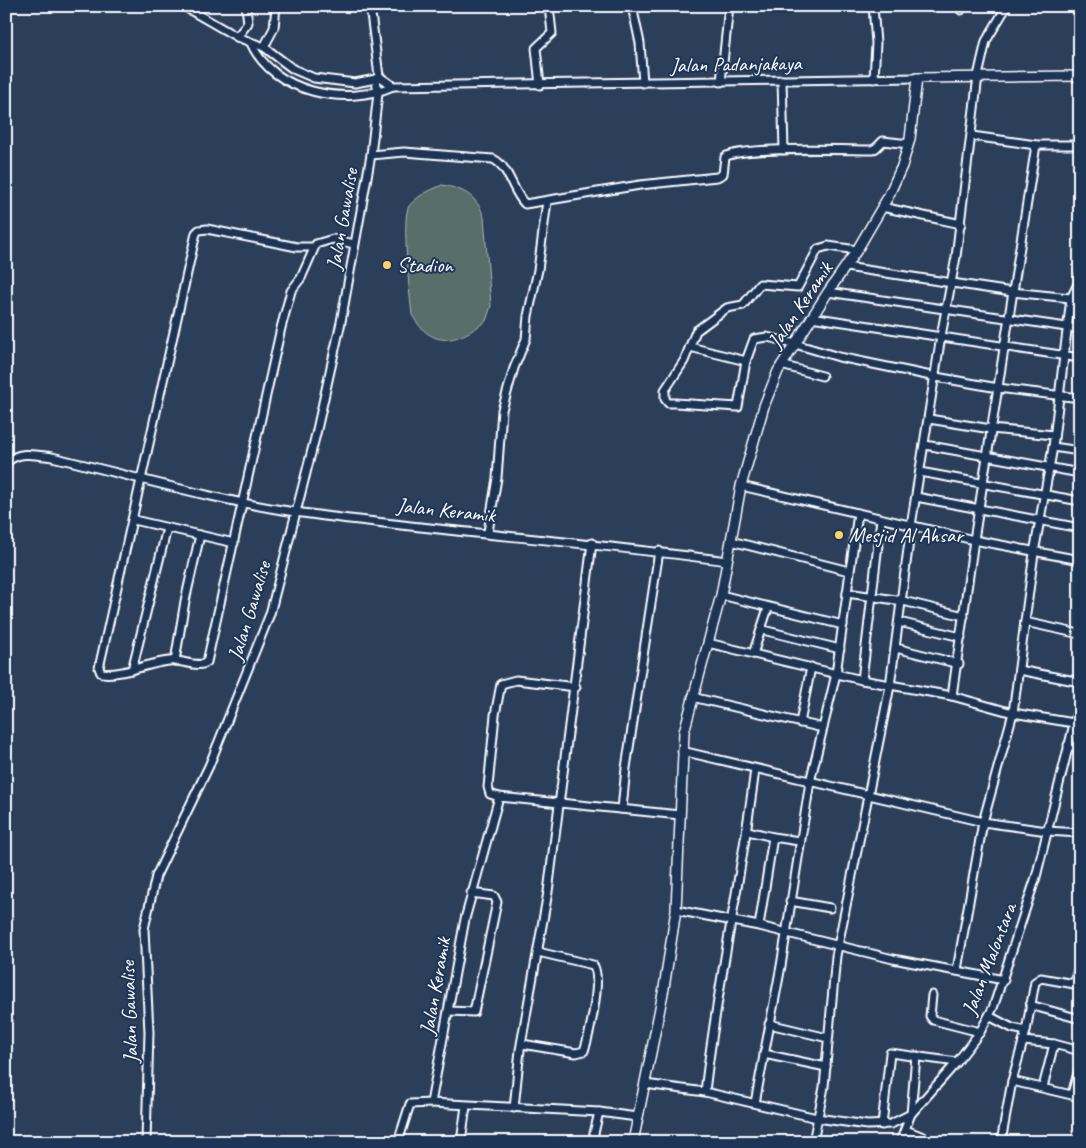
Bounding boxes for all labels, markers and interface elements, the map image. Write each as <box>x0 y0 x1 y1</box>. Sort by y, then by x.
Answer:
street label: Jalan Padanjakaya <box>669 50 804 78</box>
street label: Jalan Gawalise <box>320 165 364 273</box>
place label: Stadion <box>397 252 454 278</box>
street label: Jalan Keramik <box>761 256 839 354</box>
marker: Stadion <box>381 259 393 271</box>
street label: Jalan Keramik <box>395 492 498 528</box>
place label: Mesjid Al Ahsar <box>849 522 965 548</box>
marker: Mesjid Al Ahsar <box>833 529 845 541</box>
street label: Jalan Gawalise <box>221 557 277 665</box>
street label: Jalan Malontara <box>955 897 1023 1019</box>
street label: Jalan Keramik <box>413 934 457 1038</box>
street label: Jalan Gawalise <box>114 959 144 1065</box>

